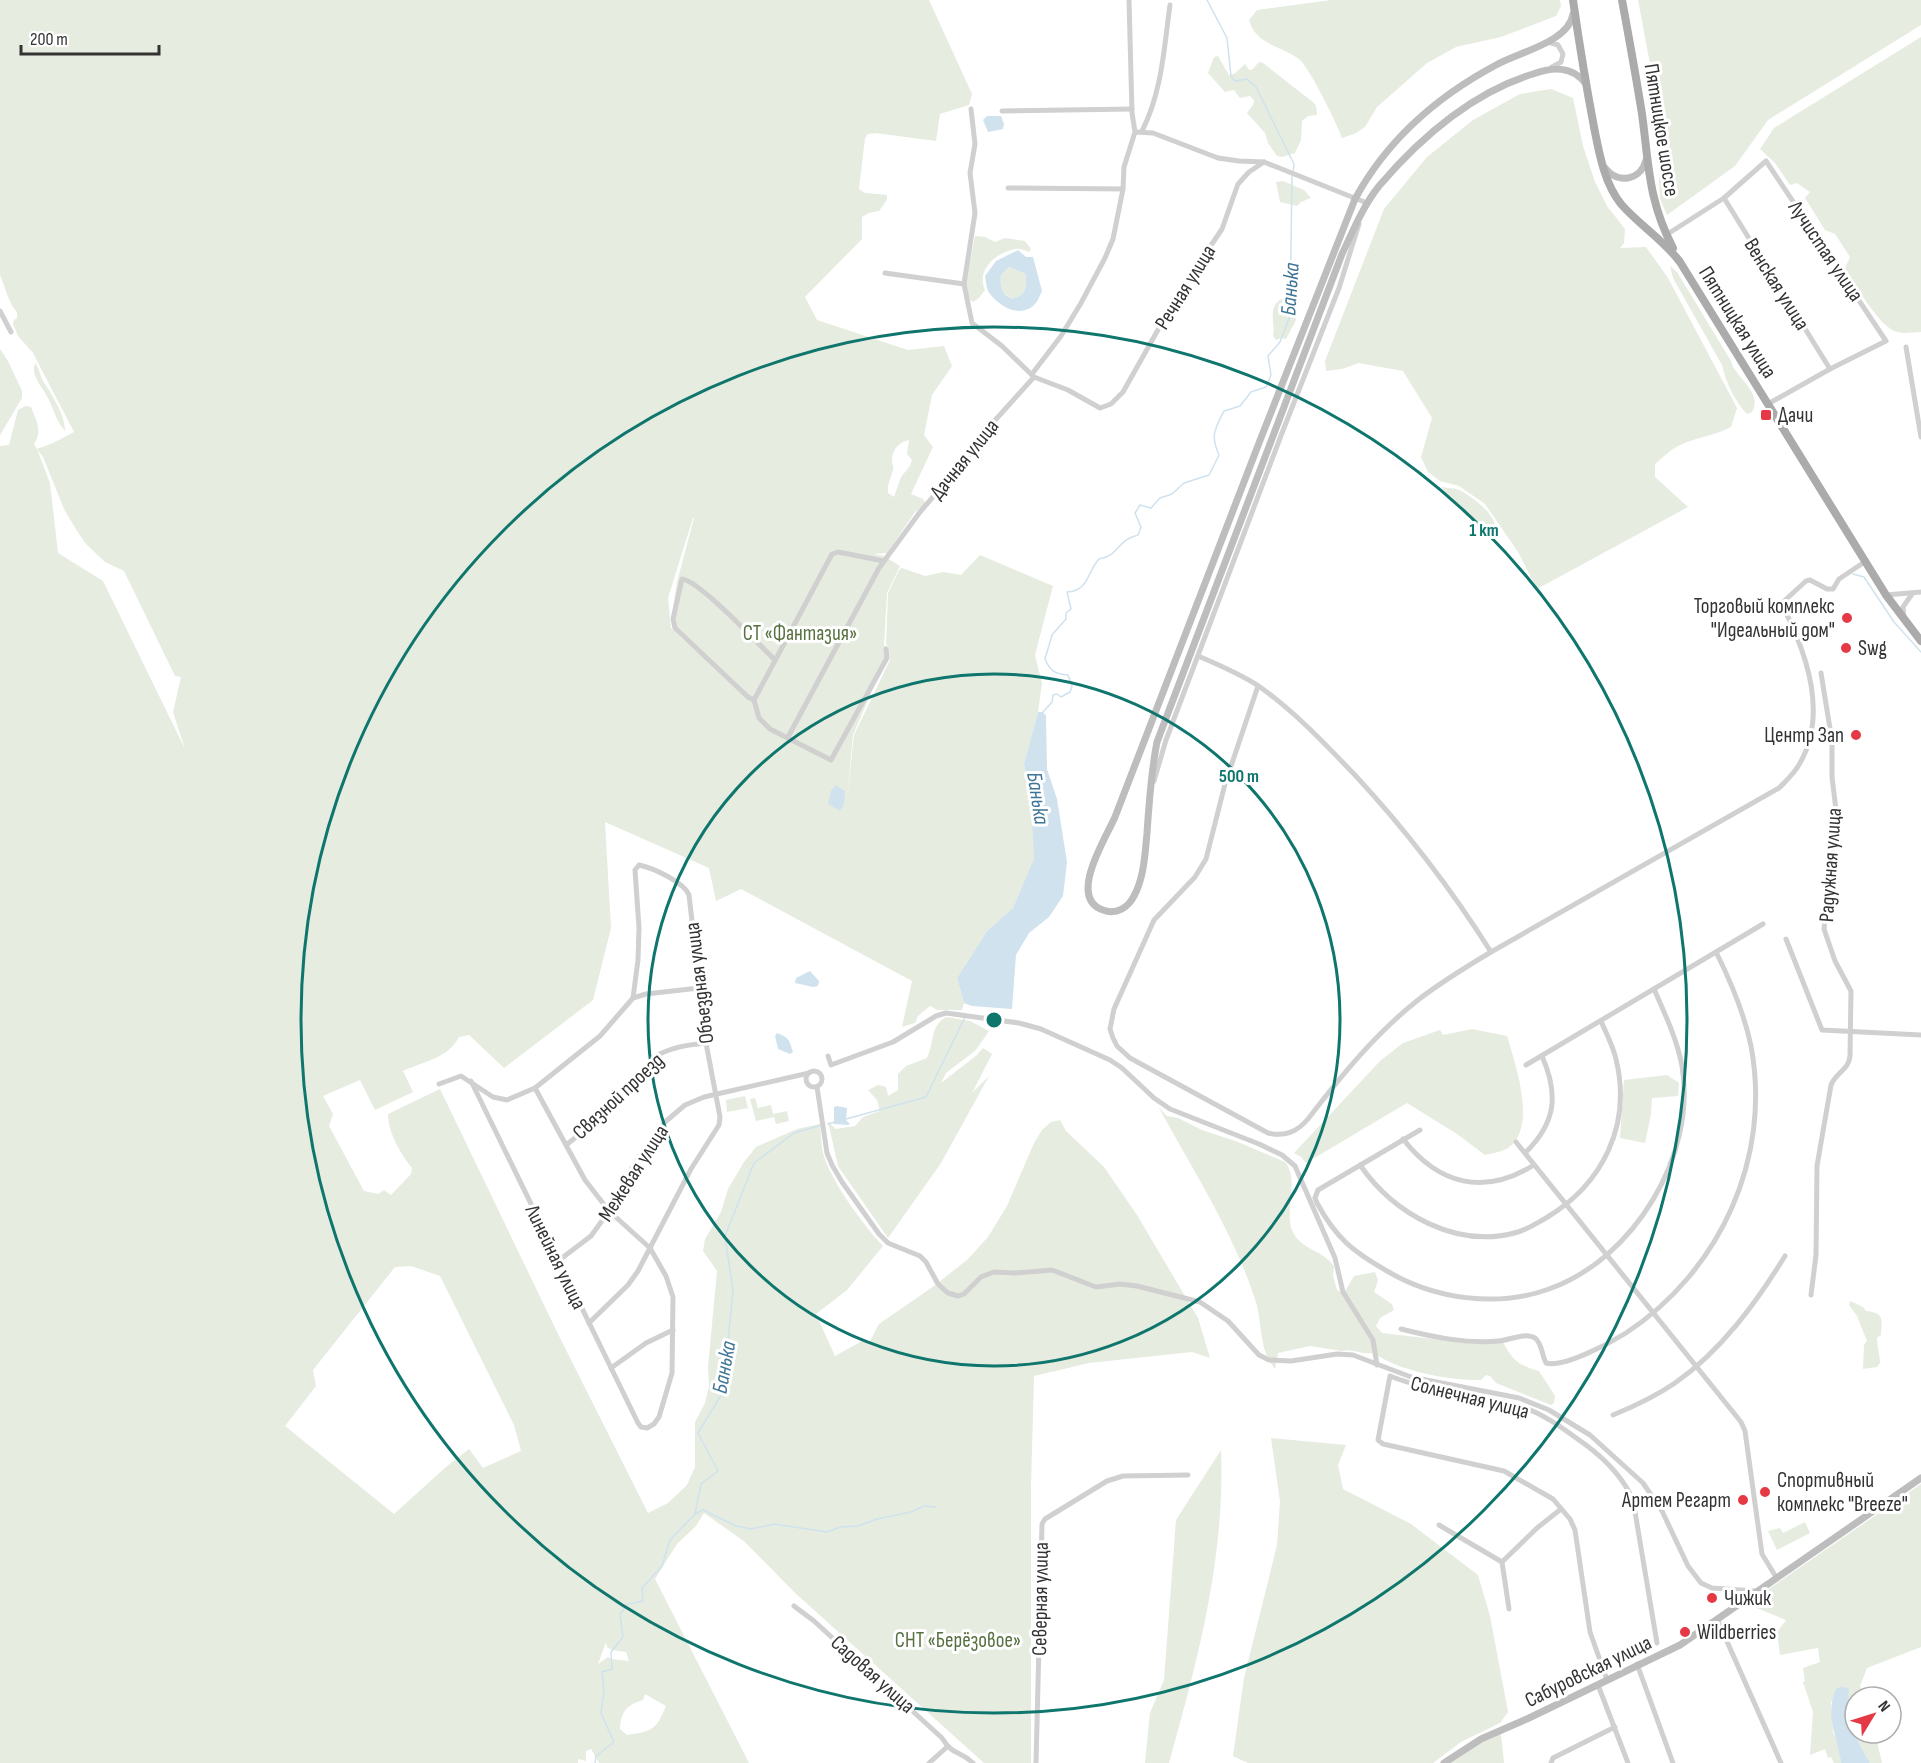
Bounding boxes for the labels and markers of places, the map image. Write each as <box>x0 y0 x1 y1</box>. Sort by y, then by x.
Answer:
place label: Дачи <box>1778 403 1813 428</box>
marker: Дачи <box>1759 408 1773 422</box>
place label: Торговый комплекс "Идеальный дом" <box>1694 594 1835 643</box>
marker: Торговый комплекс "Идеальный дом" <box>1840 611 1854 625</box>
place label: Swg <box>1858 636 1887 661</box>
marker: Swg <box>1839 641 1853 655</box>
place label: Центр Зап <box>1764 723 1844 748</box>
marker: Центр Зап <box>1849 728 1863 742</box>
centre of rings <box>984 1010 1004 1030</box>
place label: Спортивный комплекс "Breeze" <box>1777 1468 1908 1517</box>
marker: Спортивный комплекс "Breeze" <box>1758 1485 1772 1499</box>
place label: Артем Регарт <box>1621 1488 1731 1513</box>
marker: Артем Регарт <box>1736 1493 1750 1507</box>
place label: Чижик <box>1724 1586 1771 1611</box>
marker: Чижик <box>1705 1591 1719 1605</box>
place label: Wildberries <box>1697 1620 1776 1645</box>
marker: Wildberries <box>1678 1625 1692 1639</box>

